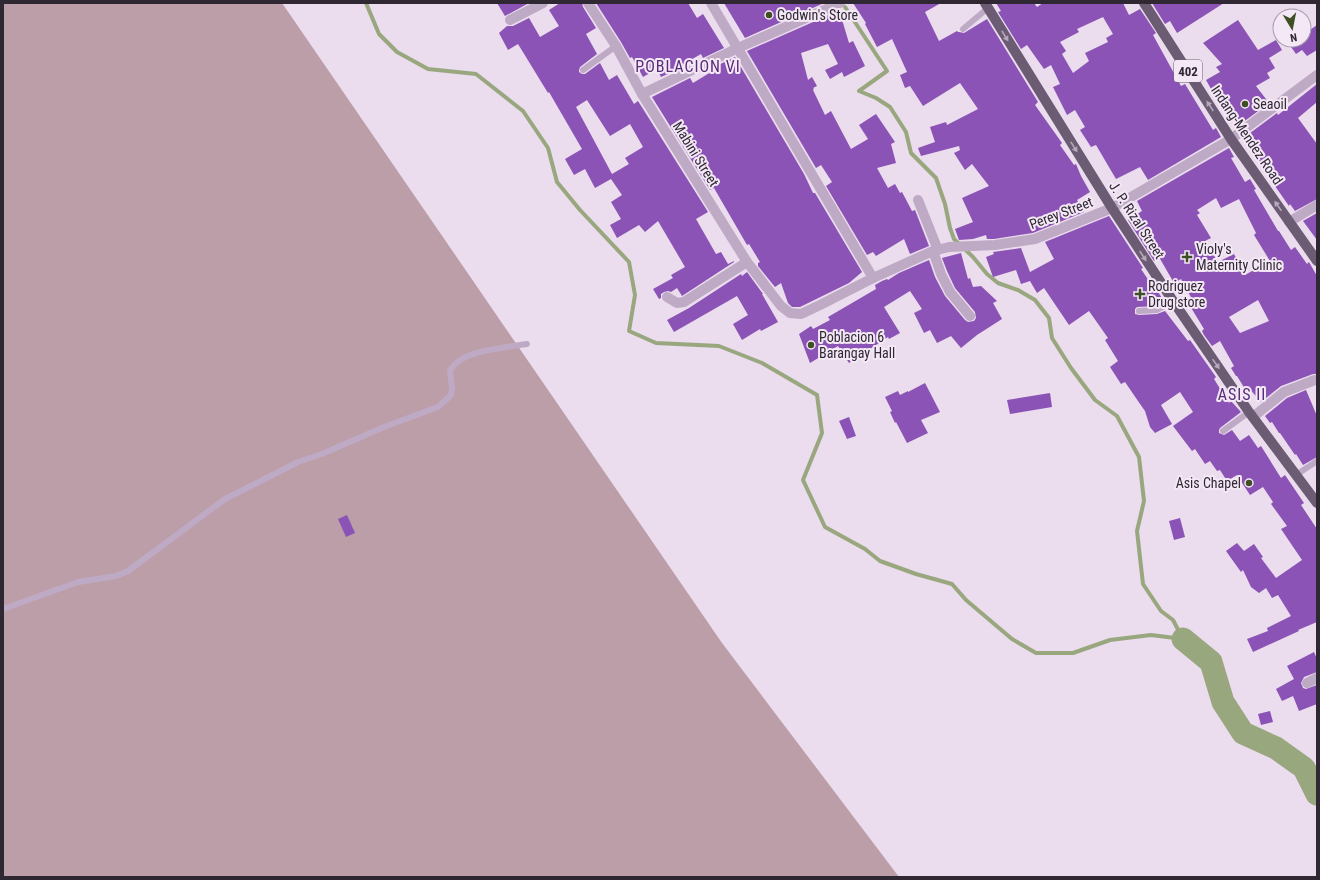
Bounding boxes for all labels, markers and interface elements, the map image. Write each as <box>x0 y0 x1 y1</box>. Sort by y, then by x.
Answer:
place label: Godwin's Store <box>777 7 859 23</box>
north arrow <box>1272 8 1312 48</box>
marker: Godwin's Store <box>764 10 774 20</box>
one-way arrow <box>1002 30 1009 42</box>
text: N <box>1289 30 1298 44</box>
district label: POBLACION VI <box>635 57 741 76</box>
road number: 402 <box>1174 60 1202 82</box>
street label: Indang-Mendez Road <box>1208 82 1286 188</box>
place label: Seaoil <box>1253 96 1287 112</box>
marker: Seaoil <box>1240 99 1250 109</box>
one-way arrow <box>1207 100 1214 112</box>
street label: Mabini Street <box>670 119 722 189</box>
one-way arrow <box>1070 141 1077 153</box>
street label: J. P. Rizal Street <box>1106 178 1168 262</box>
street label: Perey Street <box>1027 194 1095 232</box>
one-way arrow <box>1274 201 1282 211</box>
place label: Violy's Maternity Clinic <box>1196 241 1282 273</box>
one-way arrow <box>1140 251 1147 262</box>
marker: Violy's Maternity Clinic <box>1181 251 1193 263</box>
place label: Rodriguez Drug store <box>1148 278 1206 310</box>
marker: Rodriguez Drug store <box>1135 289 1145 299</box>
place label: Poblacion 6 Barangay Hall <box>819 329 895 361</box>
marker: Poblacion 6 Barangay Hall <box>806 340 816 350</box>
one-way arrow <box>1212 359 1220 369</box>
district label: ASIS II <box>1218 385 1266 404</box>
place label: Asis Chapel <box>1176 475 1241 491</box>
marker: Asis Chapel <box>1244 478 1254 488</box>

